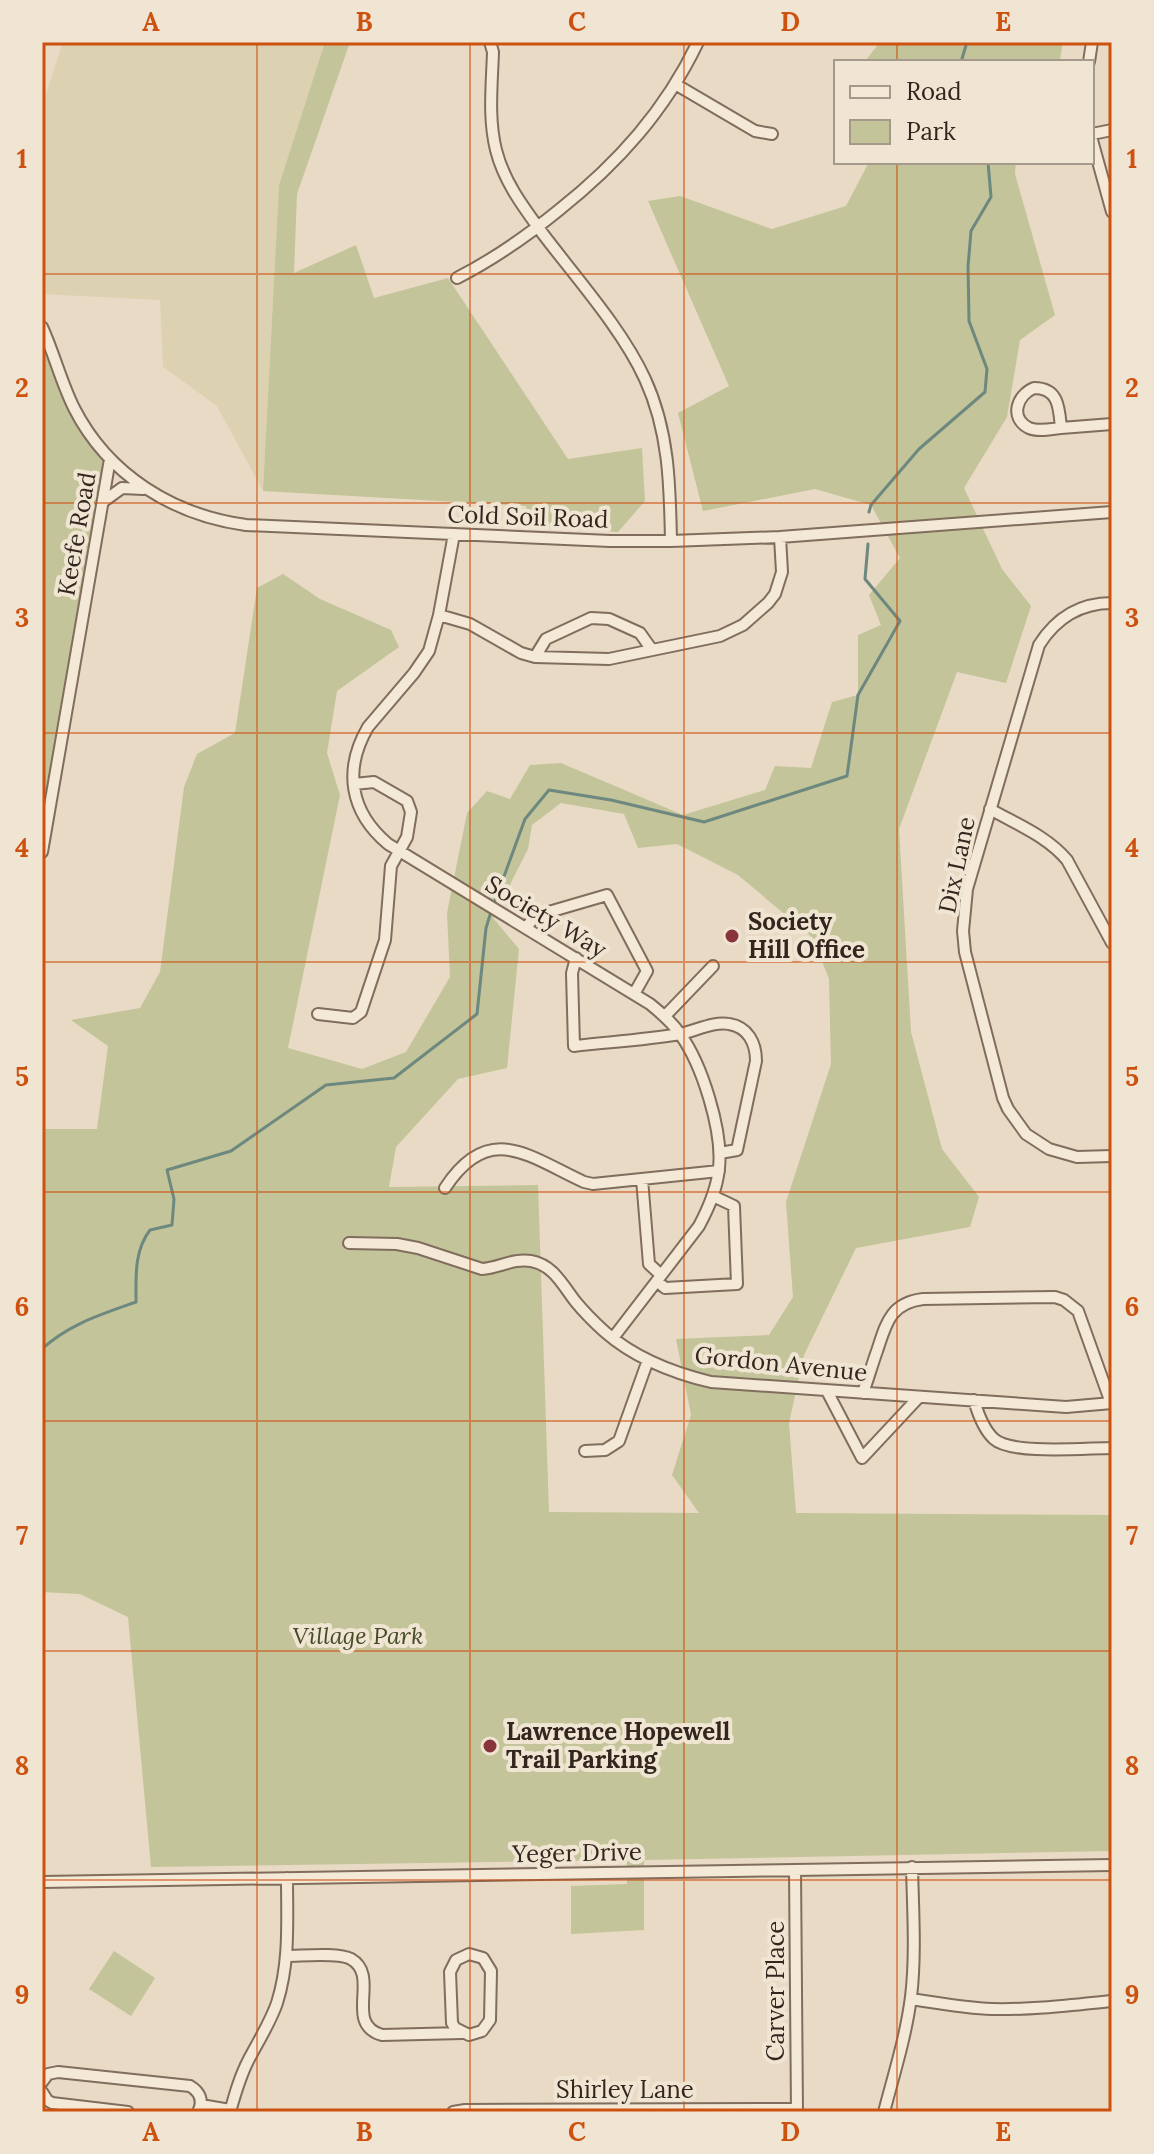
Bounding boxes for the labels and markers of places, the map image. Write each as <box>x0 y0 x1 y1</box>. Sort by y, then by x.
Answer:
place label: Society Hill Office <box>748 906 865 965</box>
marker: Society Hill Office <box>723 927 741 945</box>
place label: Lawrence Hopewell Trail Parking <box>506 1716 730 1775</box>
marker: Lawrence Hopewell Trail Parking <box>481 1737 499 1755</box>

